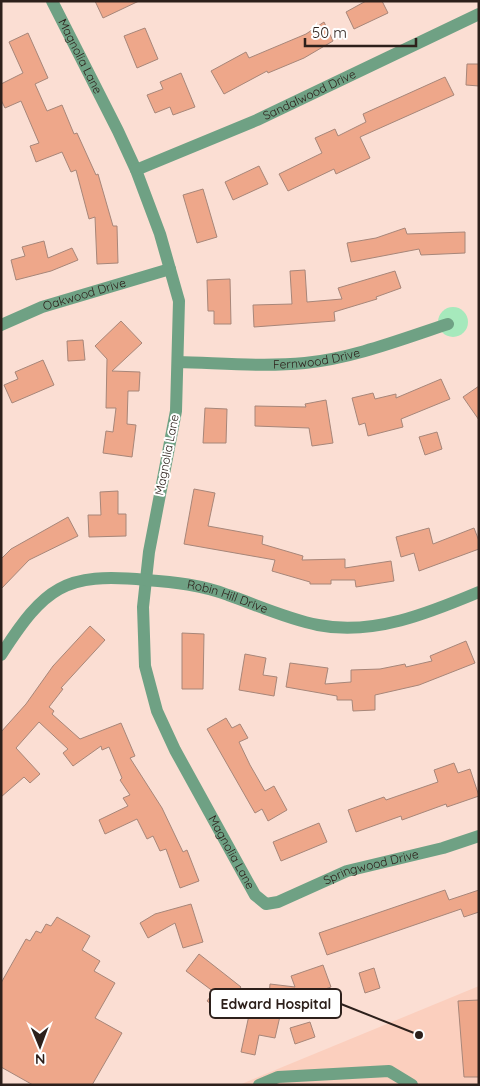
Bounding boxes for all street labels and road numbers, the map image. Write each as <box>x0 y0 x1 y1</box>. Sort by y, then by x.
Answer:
street label: Magnolia Lane <box>55 16 106 96</box>
street label: Sandalwood Drive <box>260 66 358 123</box>
street label: Oakwood Drive <box>41 274 128 313</box>
street label: Fernwood Drive <box>273 345 362 372</box>
street label: Magnolia Lane <box>151 413 182 497</box>
street label: Robin Hill Drive <box>186 577 270 616</box>
street label: Magnolia Lane <box>205 812 258 892</box>
street label: Springwood Drive <box>321 846 420 888</box>

